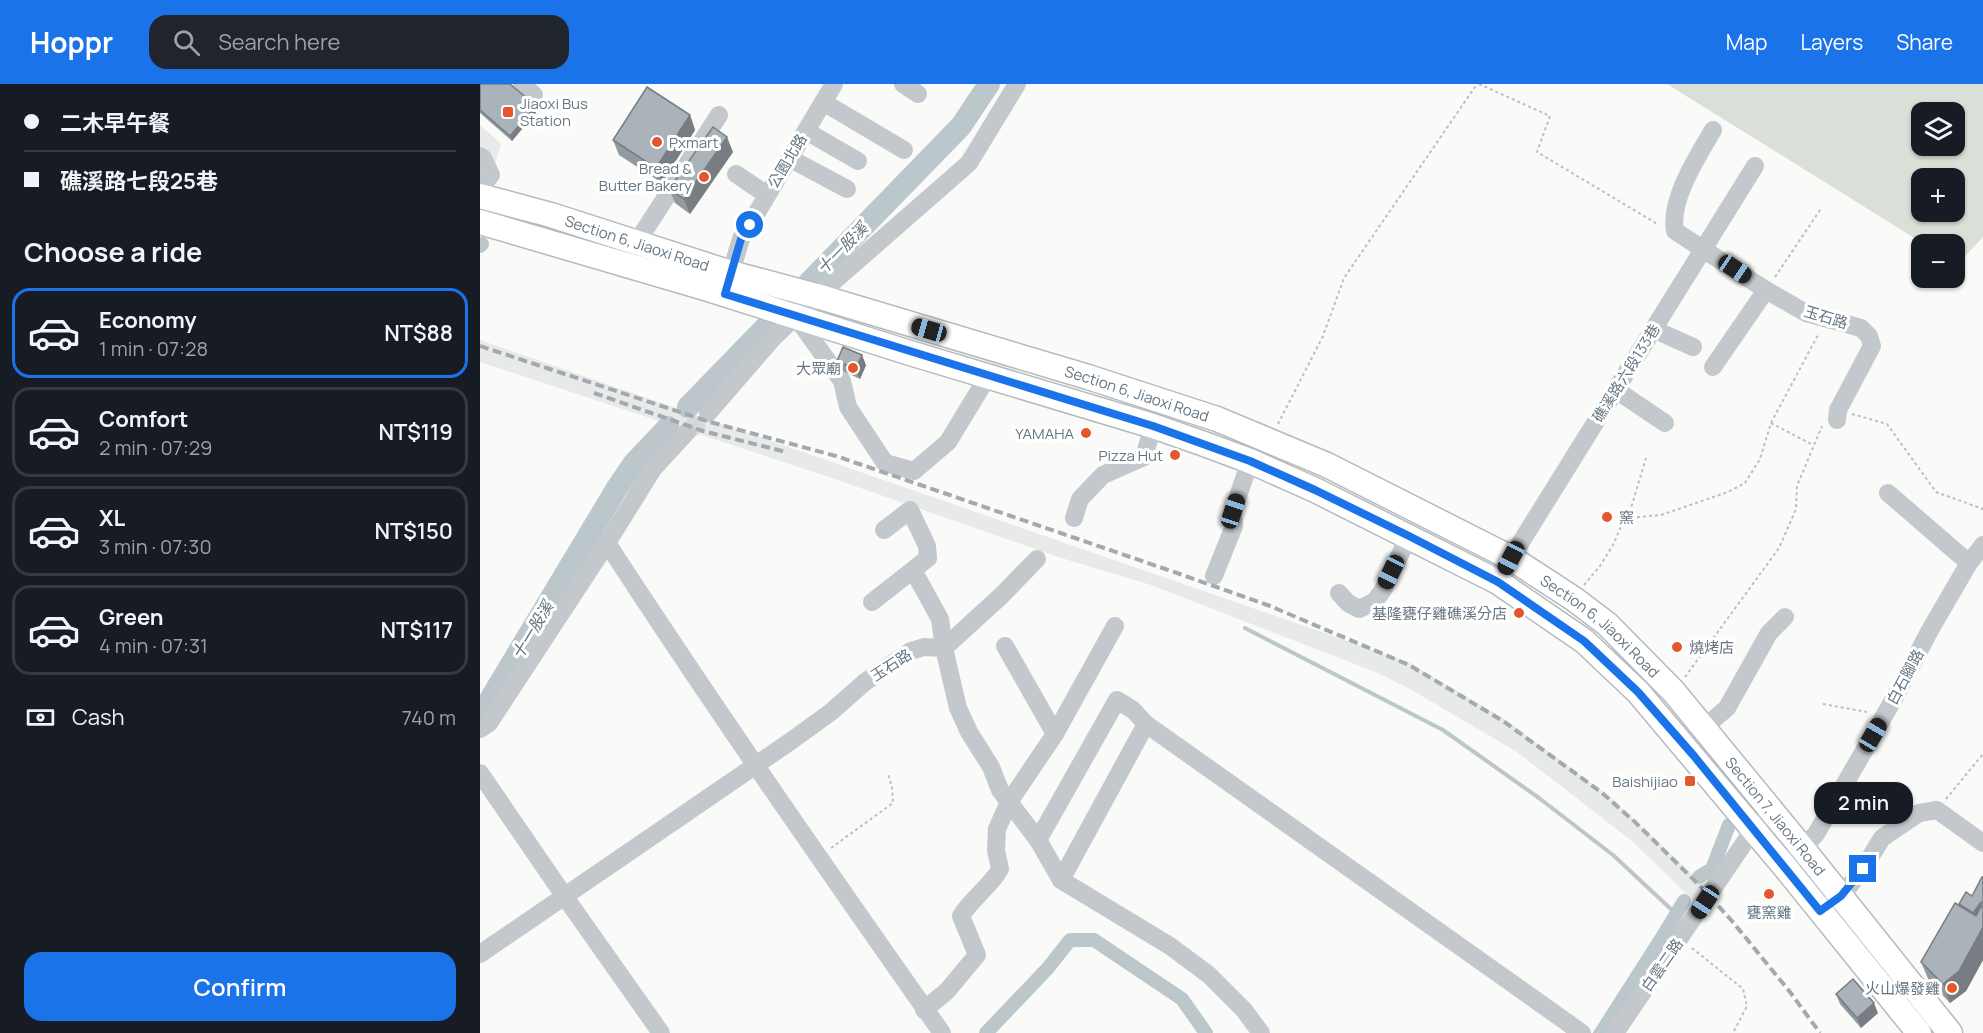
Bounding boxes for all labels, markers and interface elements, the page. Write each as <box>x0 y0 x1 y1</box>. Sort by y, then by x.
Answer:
search box <box>149 15 569 69</box>
text: Hoppr <box>30 23 113 61</box>
icon: search <box>170 26 203 59</box>
text: Search here <box>218 27 340 57</box>
text: Map <box>1726 28 1767 56</box>
text: Layers <box>1800 28 1863 56</box>
text: Share <box>1896 28 1953 56</box>
place label: Jiaoxi Bus Station <box>520 93 588 131</box>
map controls <box>1911 102 1965 288</box>
button: layers <box>1911 102 1965 156</box>
marker: Jiaoxi Bus Station <box>501 105 515 119</box>
text: 二木早午餐 <box>60 108 170 138</box>
street label: 公園北路 <box>763 130 811 192</box>
place label: Pxmart <box>669 132 718 153</box>
marker: Pxmart <box>650 135 664 149</box>
place label: Bread & Butter Bakery <box>599 158 692 196</box>
text: 礁溪路七段25巷 <box>60 166 218 196</box>
button: + <box>1911 168 1965 222</box>
marker: Bread & Butter Bakery <box>697 170 711 184</box>
street label: Section 6, Jiaoxi Road <box>562 210 712 276</box>
route start <box>736 211 763 238</box>
water label: 十一股溪 <box>812 216 874 279</box>
text: Choose a ride <box>24 233 202 270</box>
button: − <box>1911 234 1965 288</box>
car <box>1715 251 1755 287</box>
street label: 玉石路 <box>1801 300 1851 334</box>
text: Economy <box>99 305 197 335</box>
icon: car <box>27 306 81 360</box>
car <box>909 316 949 344</box>
text: NT$88 <box>384 318 453 348</box>
street label: 礁溪路六段133巷 <box>1587 320 1665 426</box>
text: 1 min · 07:28 <box>99 335 208 362</box>
place label: 大眾廟 <box>796 358 841 379</box>
street label: Section 6, Jiaoxi Road <box>1062 360 1212 426</box>
marker: 大眾廟 <box>846 361 860 375</box>
text: Comfort <box>99 404 188 434</box>
icon: car <box>27 405 81 459</box>
text: NT$119 <box>378 417 453 447</box>
place label: YAMAHA <box>1015 423 1074 444</box>
marker: YAMAHA <box>1079 426 1093 440</box>
text: 2 min · 07:29 <box>99 434 212 461</box>
place label: Pizza Hut <box>1098 445 1163 466</box>
marker: Pizza Hut <box>1168 448 1182 462</box>
car <box>1219 491 1247 531</box>
text: XL <box>99 503 125 533</box>
icon: car <box>27 504 81 558</box>
place label: 窯 <box>1619 507 1634 528</box>
marker: 窯 <box>1600 510 1614 524</box>
text: NT$150 <box>374 516 453 546</box>
text: 3 min · 07:30 <box>99 533 212 560</box>
car <box>1495 538 1527 578</box>
car <box>1375 552 1407 592</box>
street label: Section 6, Jiaoxi Road <box>1536 569 1664 682</box>
water label: 十一股溪 <box>506 595 559 663</box>
text: Green <box>99 602 164 632</box>
icon: car <box>27 603 81 657</box>
place label: 基隆甕仔雞礁溪分店 <box>1372 603 1507 624</box>
marker: 基隆甕仔雞礁溪分店 <box>1512 606 1526 620</box>
text: NT$117 <box>381 615 453 645</box>
text: 4 min · 07:31 <box>99 632 208 659</box>
place label: 燒烤店 <box>1689 637 1734 658</box>
marker: 燒烤店 <box>1670 640 1684 654</box>
street label: 玉石路 <box>866 644 916 686</box>
street label: 白石腳路 <box>1882 646 1928 708</box>
icon: cash <box>24 701 57 734</box>
text: Cash <box>72 702 125 732</box>
text: 740 m <box>402 704 456 731</box>
car <box>1856 715 1890 755</box>
street label: Section 7, Jiaoxi Road <box>1721 752 1831 880</box>
place label: Baishijiao <box>1612 771 1678 792</box>
marker: Baishijiao <box>1683 774 1697 788</box>
callout: 2 min <box>1814 782 1912 824</box>
text: 2 min <box>1838 789 1889 816</box>
route end <box>1849 855 1876 882</box>
car <box>1688 882 1722 922</box>
marker: 甕窯雞 <box>1762 887 1776 901</box>
place label: 甕窯雞 <box>1746 902 1792 923</box>
street label: 白雲二路 <box>1636 934 1688 996</box>
button: Confirm <box>24 952 456 1021</box>
place label: 火山爆發雞 <box>1865 978 1940 999</box>
marker: 火山爆發雞 <box>1945 981 1959 995</box>

